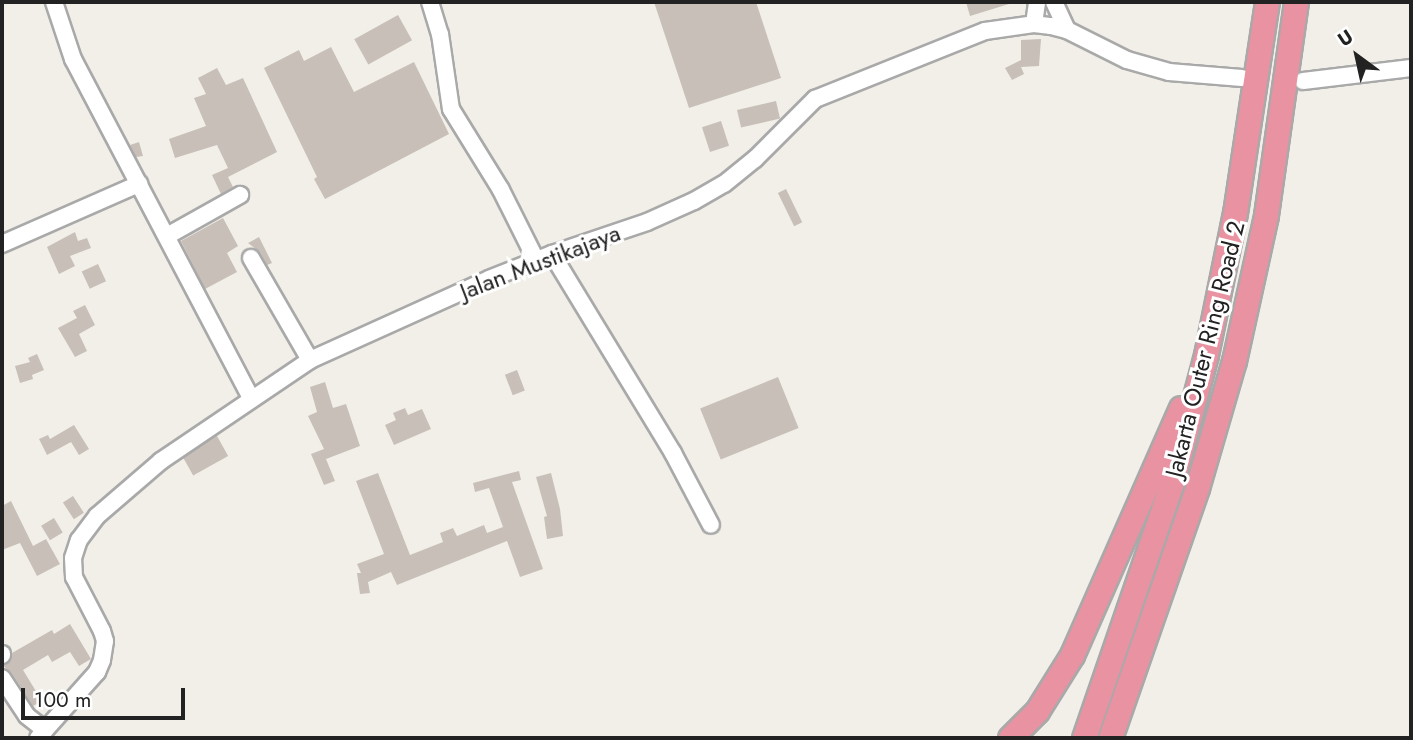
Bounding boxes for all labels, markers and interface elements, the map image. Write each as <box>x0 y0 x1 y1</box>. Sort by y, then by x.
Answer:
north arrow <box>1322 21 1392 91</box>
text: U <box>1332 23 1358 53</box>
street label: Jalan Mustikajaya <box>456 218 624 306</box>
street label: Jakarta Outer Ring Road 2 <box>1159 218 1251 480</box>
scale bar <box>24 674 189 718</box>
text: 100 m <box>34 685 91 715</box>

